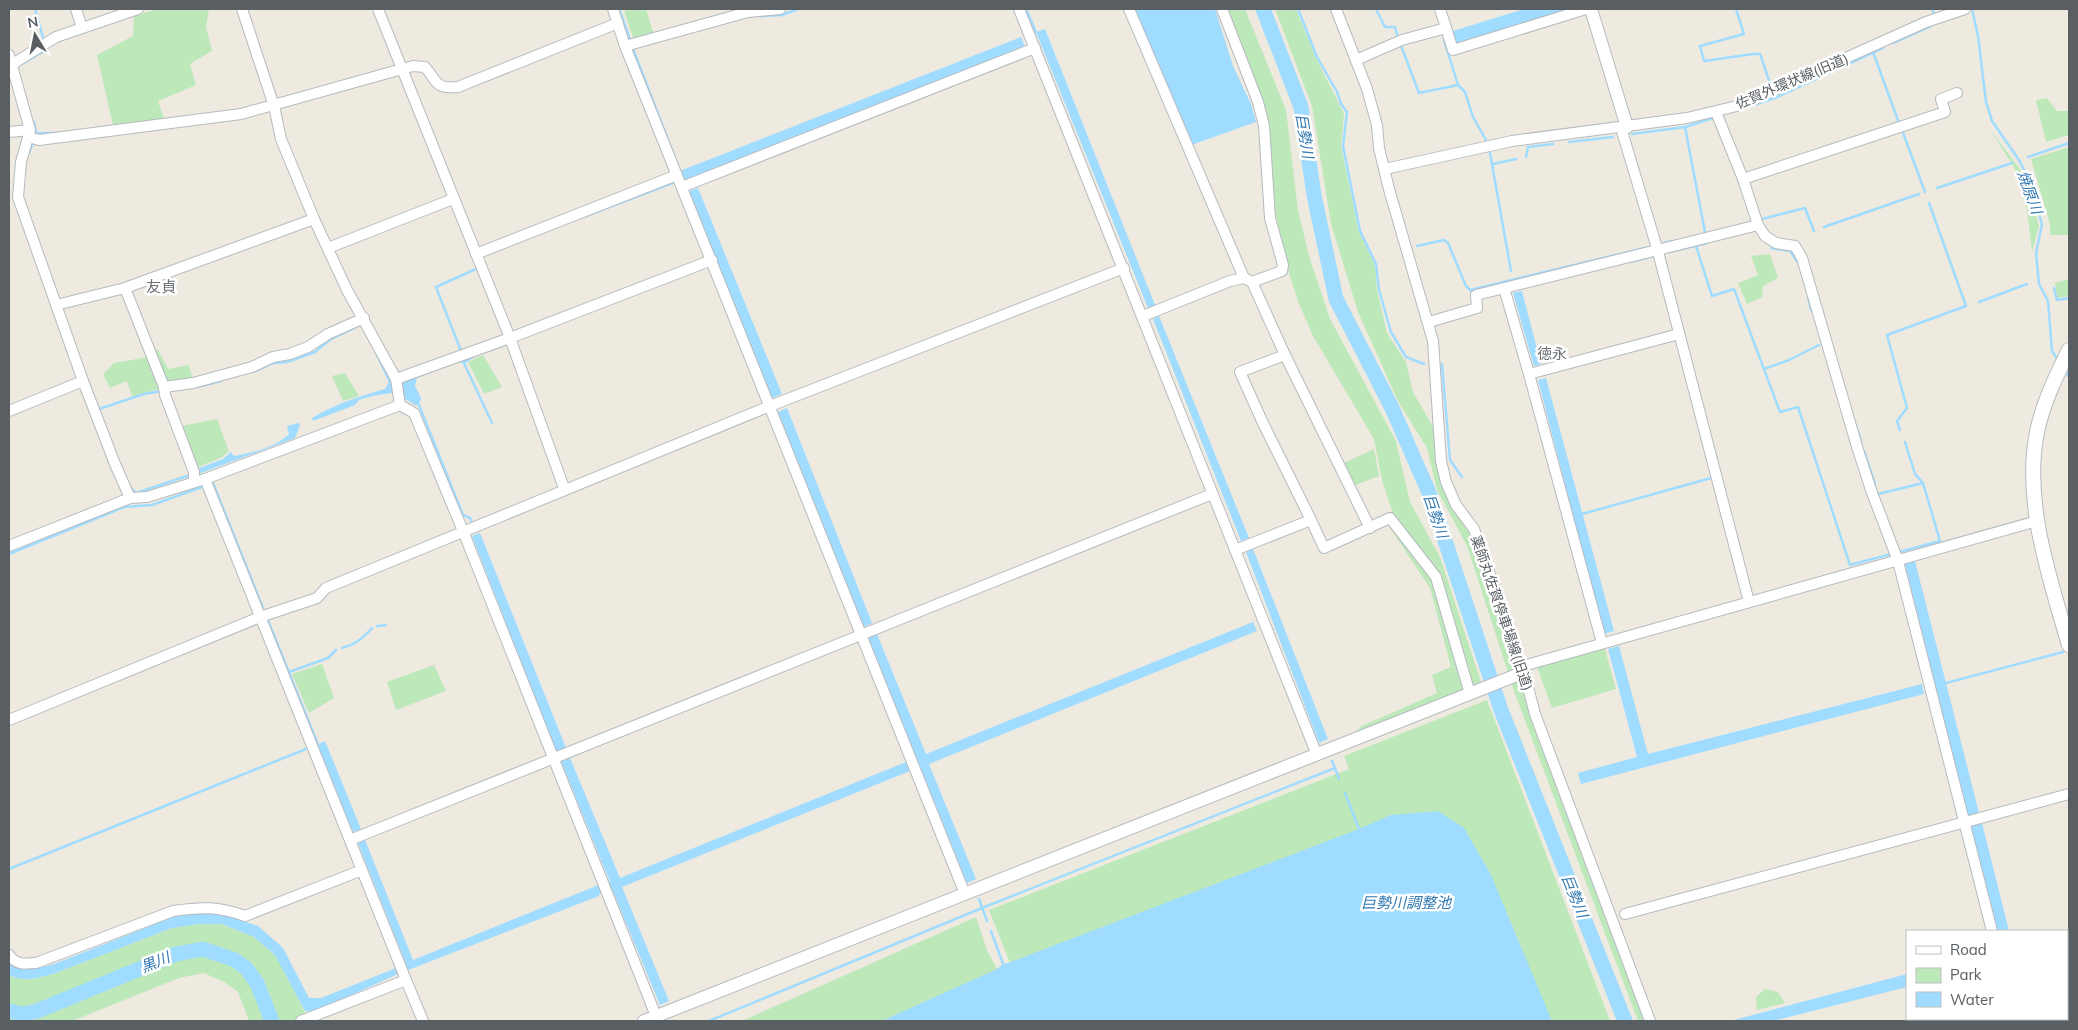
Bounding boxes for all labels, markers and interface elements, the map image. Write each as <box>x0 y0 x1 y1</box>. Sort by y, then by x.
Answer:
north arrow <box>10 10 60 60</box>
text: N <box>26 12 40 32</box>
street label: 佐賀外環状線(旧道) <box>1733 49 1851 113</box>
water label: 巨勢川 <box>1292 112 1318 162</box>
water label: 焼原川 <box>2013 168 2047 218</box>
district label: 友貞 <box>146 277 176 296</box>
district label: 徳永 <box>1537 344 1567 363</box>
water label: 巨勢川 <box>1420 492 1453 542</box>
street label: 薬師丸佐賀停車場線(旧道) <box>1467 533 1537 693</box>
water label: 巨勢川 <box>1558 872 1593 922</box>
water label: 巨勢川調整池 <box>1361 893 1453 912</box>
legend <box>1906 930 2068 1020</box>
text: Road <box>1950 940 1987 959</box>
water label: 黒川 <box>138 947 174 976</box>
text: Park <box>1950 965 1982 984</box>
text: Water <box>1950 990 1994 1009</box>

